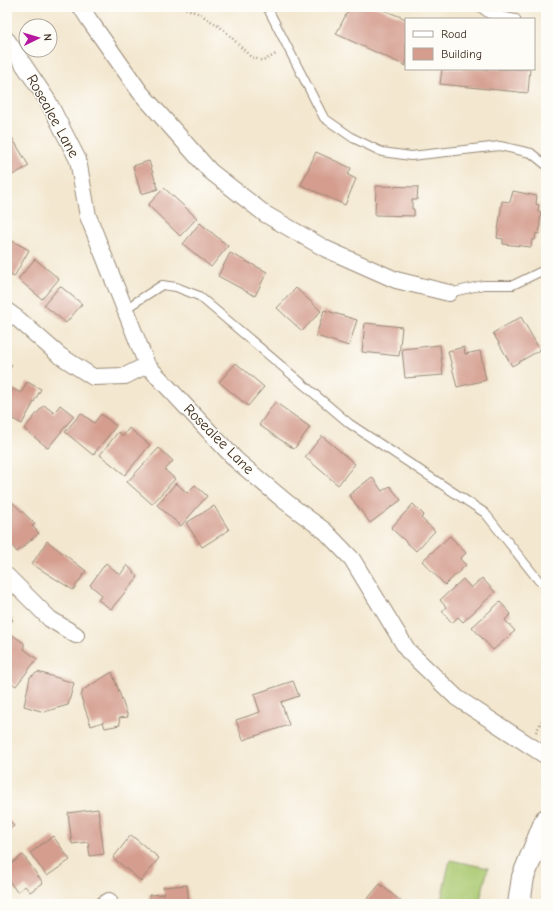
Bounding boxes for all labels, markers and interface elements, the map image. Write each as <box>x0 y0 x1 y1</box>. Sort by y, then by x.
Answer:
north arrow <box>18 18 58 58</box>
legend <box>405 18 535 70</box>
text: Road <box>441 27 467 41</box>
text: N <box>41 33 54 41</box>
text: Building <box>441 47 482 61</box>
street label: Rosealee Lane <box>23 71 83 161</box>
street label: Rosealee Lane <box>180 400 258 478</box>

